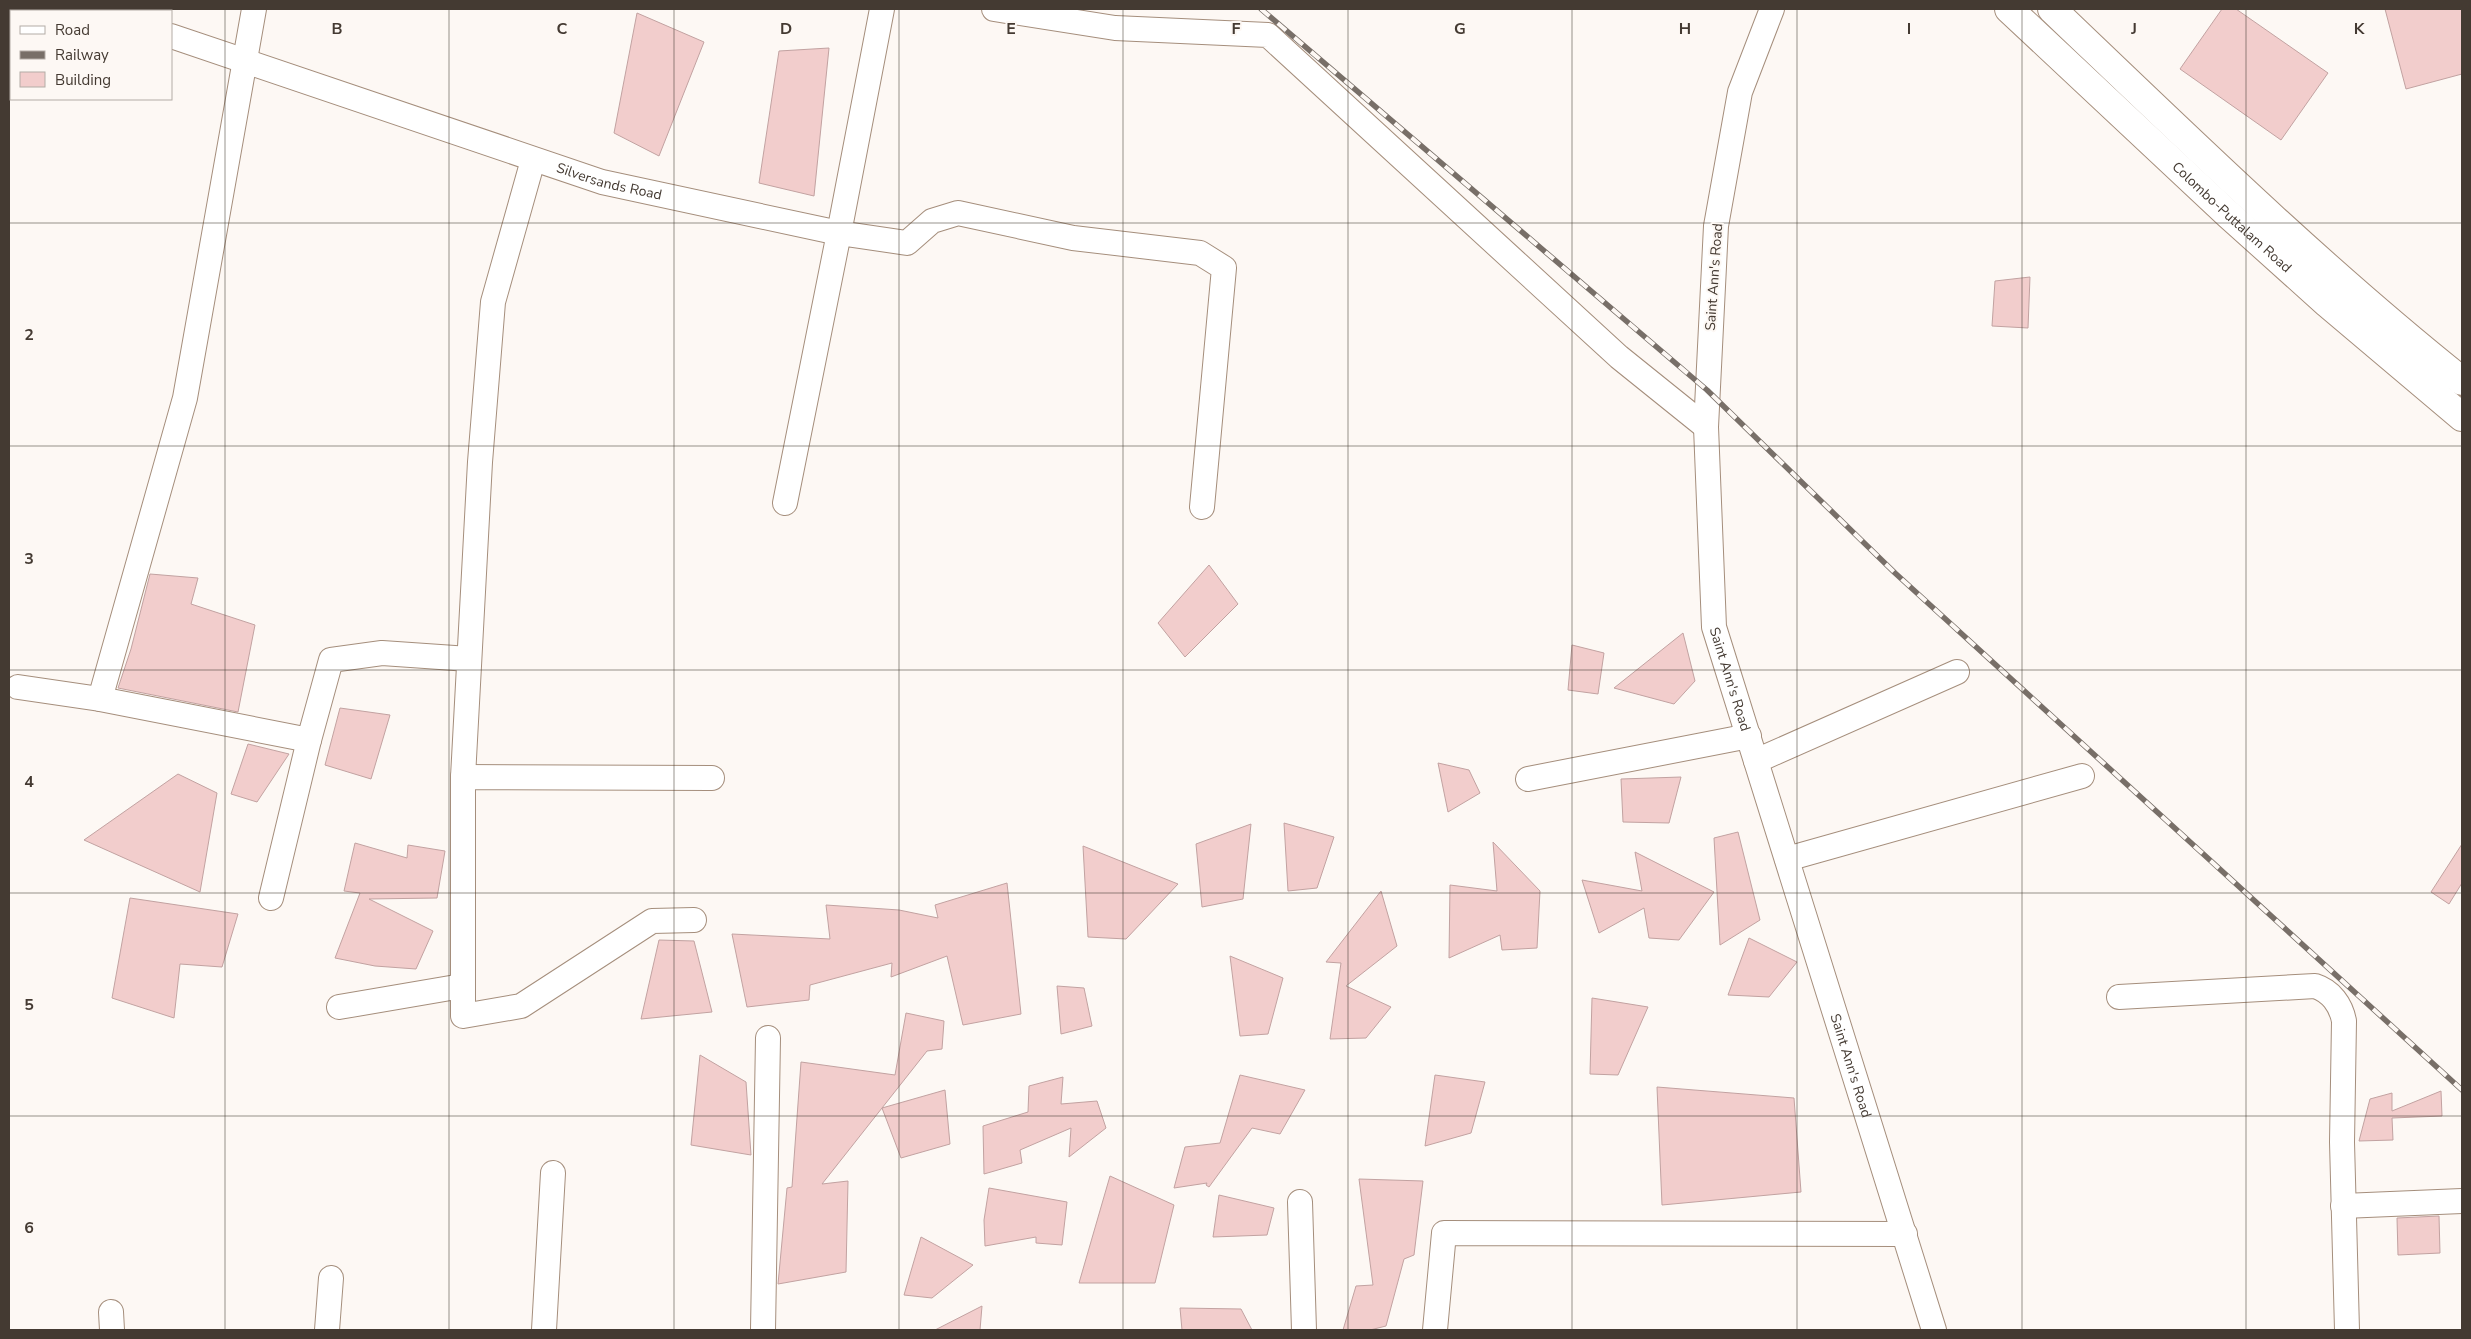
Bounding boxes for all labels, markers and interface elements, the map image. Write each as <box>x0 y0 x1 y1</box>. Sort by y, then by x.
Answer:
legend <box>10 10 172 100</box>
text: B <box>331 18 343 40</box>
text: C <box>557 18 568 40</box>
text: D <box>780 18 792 40</box>
text: E <box>1006 18 1016 40</box>
text: F <box>1232 18 1241 40</box>
text: G <box>1454 18 1466 40</box>
text: H <box>1679 18 1691 40</box>
text: I <box>1907 18 1911 40</box>
text: J <box>2130 18 2137 40</box>
text: K <box>2354 18 2366 40</box>
text: Road <box>55 20 90 40</box>
text: Railway <box>55 45 109 65</box>
text: Building <box>55 70 111 90</box>
street label: Colombo-Puttalam Road <box>2168 157 2296 277</box>
street label: Silversands Road <box>554 158 664 204</box>
street label: Saint Ann's Road <box>1701 223 1727 331</box>
text: 2 <box>24 324 34 346</box>
text: 3 <box>24 548 34 570</box>
street label: Saint Ann's Road <box>1705 625 1755 733</box>
text: 4 <box>24 771 34 793</box>
text: 5 <box>24 994 34 1016</box>
street label: Saint Ann's Road <box>1826 1011 1876 1120</box>
text: 6 <box>24 1217 34 1239</box>

